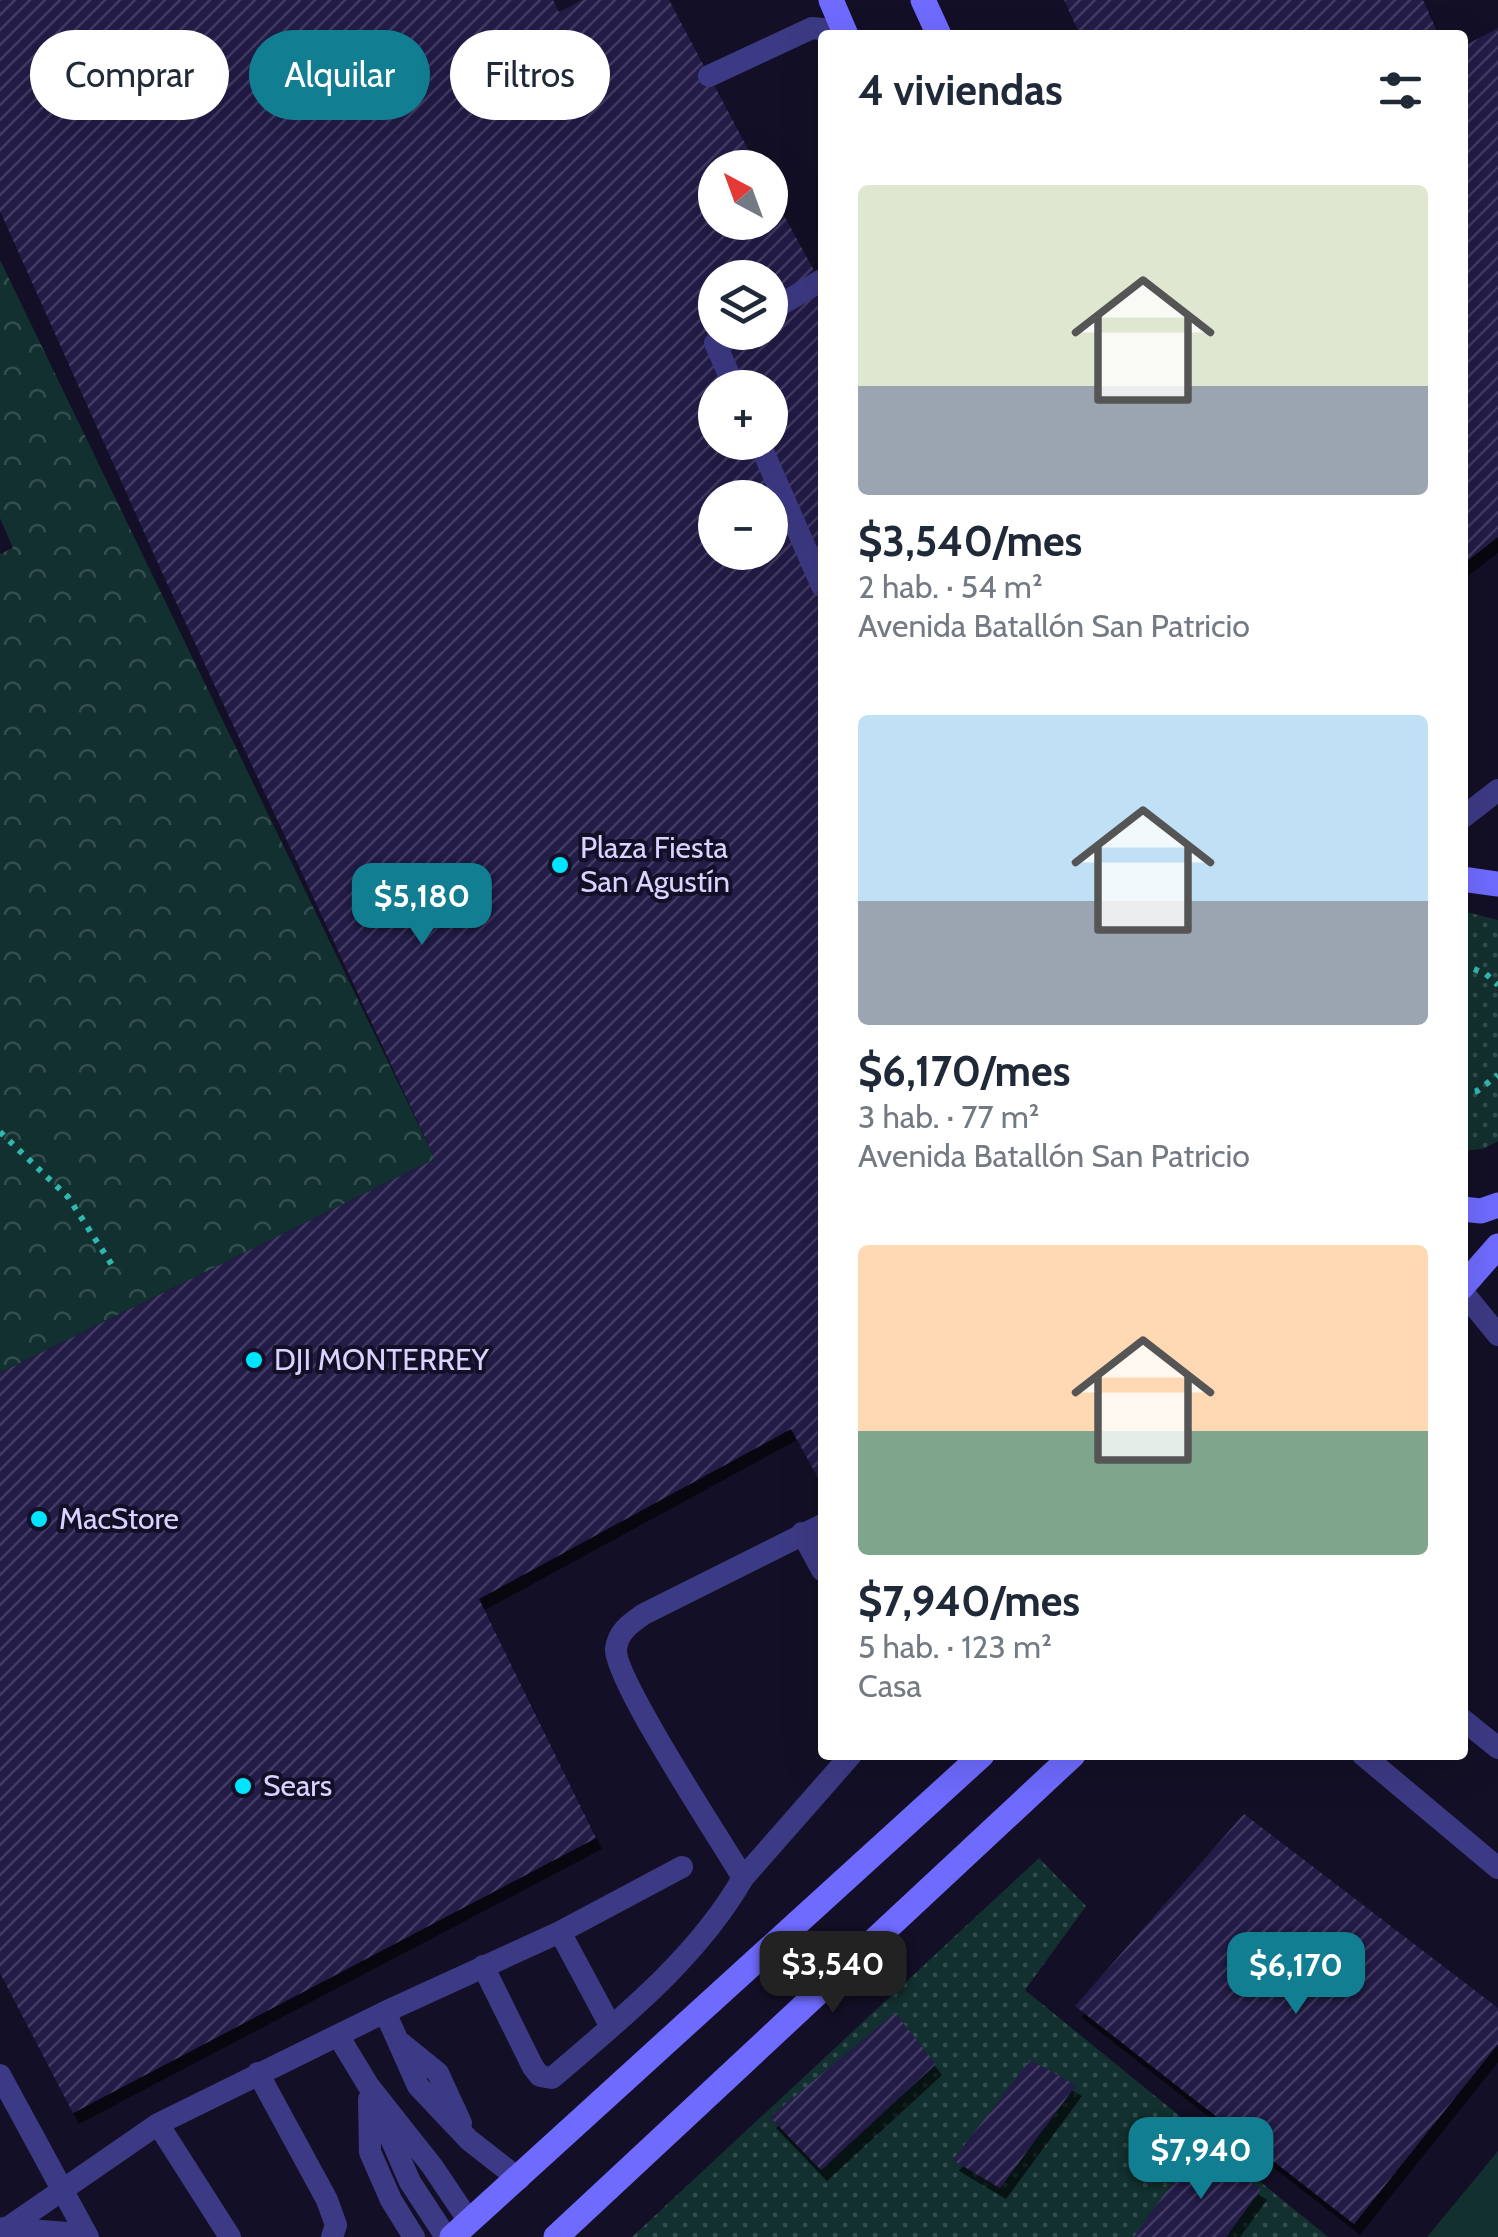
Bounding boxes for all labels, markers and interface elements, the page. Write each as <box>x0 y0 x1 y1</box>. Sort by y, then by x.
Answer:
chip: Comprar <box>30 30 229 120</box>
chip: Alquilar <box>249 30 430 120</box>
chip: Filtros <box>450 30 610 120</box>
icon: filters <box>1373 63 1428 118</box>
text: 4 viviendas <box>858 64 1063 116</box>
north arrow <box>698 150 788 240</box>
map controls <box>698 150 788 570</box>
icon: home <box>1053 250 1233 430</box>
button: layers <box>698 260 788 350</box>
button: + <box>698 370 788 460</box>
button: − <box>698 480 788 570</box>
text: $3,540/mes <box>858 515 1082 567</box>
text: 2 hab. · 54 m² <box>858 567 1043 606</box>
text: Avenida Batallón San Patricio <box>858 606 1250 645</box>
icon: home <box>1053 780 1233 960</box>
place label: Plaza Fiesta San Agustín <box>580 829 730 900</box>
marker: Plaza Fiesta San Agustín <box>549 854 571 876</box>
pin: $5,180 <box>341 863 503 948</box>
text: $5,180 <box>374 876 470 915</box>
text: $6,170/mes <box>858 1045 1070 1097</box>
text: 3 hab. · 77 m² <box>858 1097 1039 1136</box>
text: Avenida Batallón San Patricio <box>858 1136 1250 1175</box>
icon: home <box>1053 1310 1233 1490</box>
place label: DJI MONTERREY <box>274 1341 490 1378</box>
marker: DJI MONTERREY <box>243 1349 265 1371</box>
place label: MacStore <box>59 1500 179 1537</box>
marker: MacStore <box>28 1508 50 1530</box>
text: $7,940/mes <box>858 1575 1080 1627</box>
text: 5 hab. · 123 m² <box>858 1627 1052 1666</box>
text: Casa <box>858 1666 922 1705</box>
place label: Sears <box>263 1767 332 1804</box>
marker: Sears <box>232 1775 254 1797</box>
pin: $3,540 <box>752 1931 914 2016</box>
pin: $6,170 <box>1215 1932 1377 2017</box>
text: $3,540 <box>782 1944 884 1983</box>
text: $6,170 <box>1249 1945 1343 1984</box>
pin: $7,940 <box>1120 2117 1282 2202</box>
text: $7,940 <box>1150 2130 1252 2169</box>

